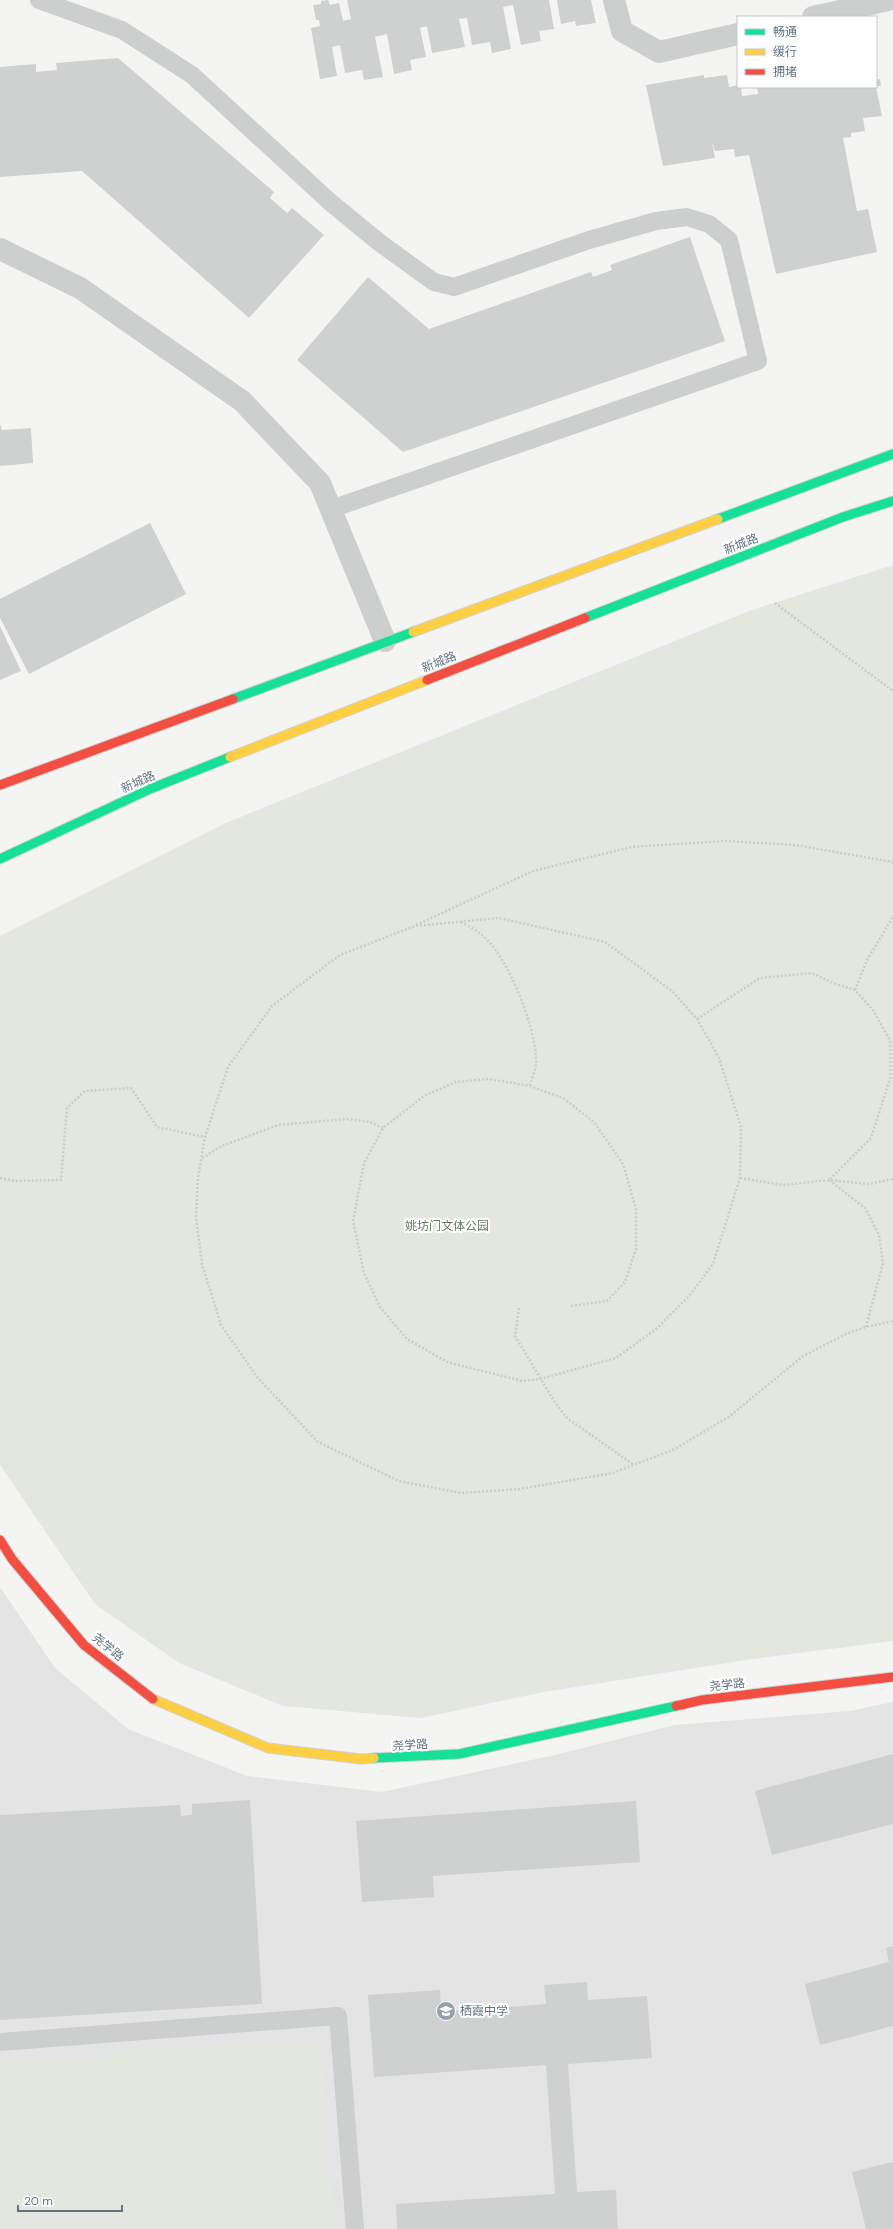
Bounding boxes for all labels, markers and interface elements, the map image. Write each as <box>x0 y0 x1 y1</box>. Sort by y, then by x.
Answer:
legend <box>737 16 877 88</box>
text: 畅通 <box>773 24 797 40</box>
text: 缓行 <box>773 44 797 60</box>
text: 拥堵 <box>773 64 797 80</box>
street label: 新城路 <box>721 530 761 558</box>
street label: 新城路 <box>419 648 459 676</box>
street label: 新城路 <box>118 767 158 797</box>
park label: 姚坊门文体公园 <box>405 1218 489 1234</box>
street label: 尧学路 <box>89 1629 127 1665</box>
street label: 尧学路 <box>708 1675 746 1695</box>
street label: 尧学路 <box>392 1736 428 1754</box>
school or university icon: 栖霞中学 <box>435 2000 457 2022</box>
place label: 栖霞中学 <box>460 2003 508 2019</box>
scale bar <box>18 2187 122 2213</box>
text: 20 m <box>24 2193 53 2209</box>

